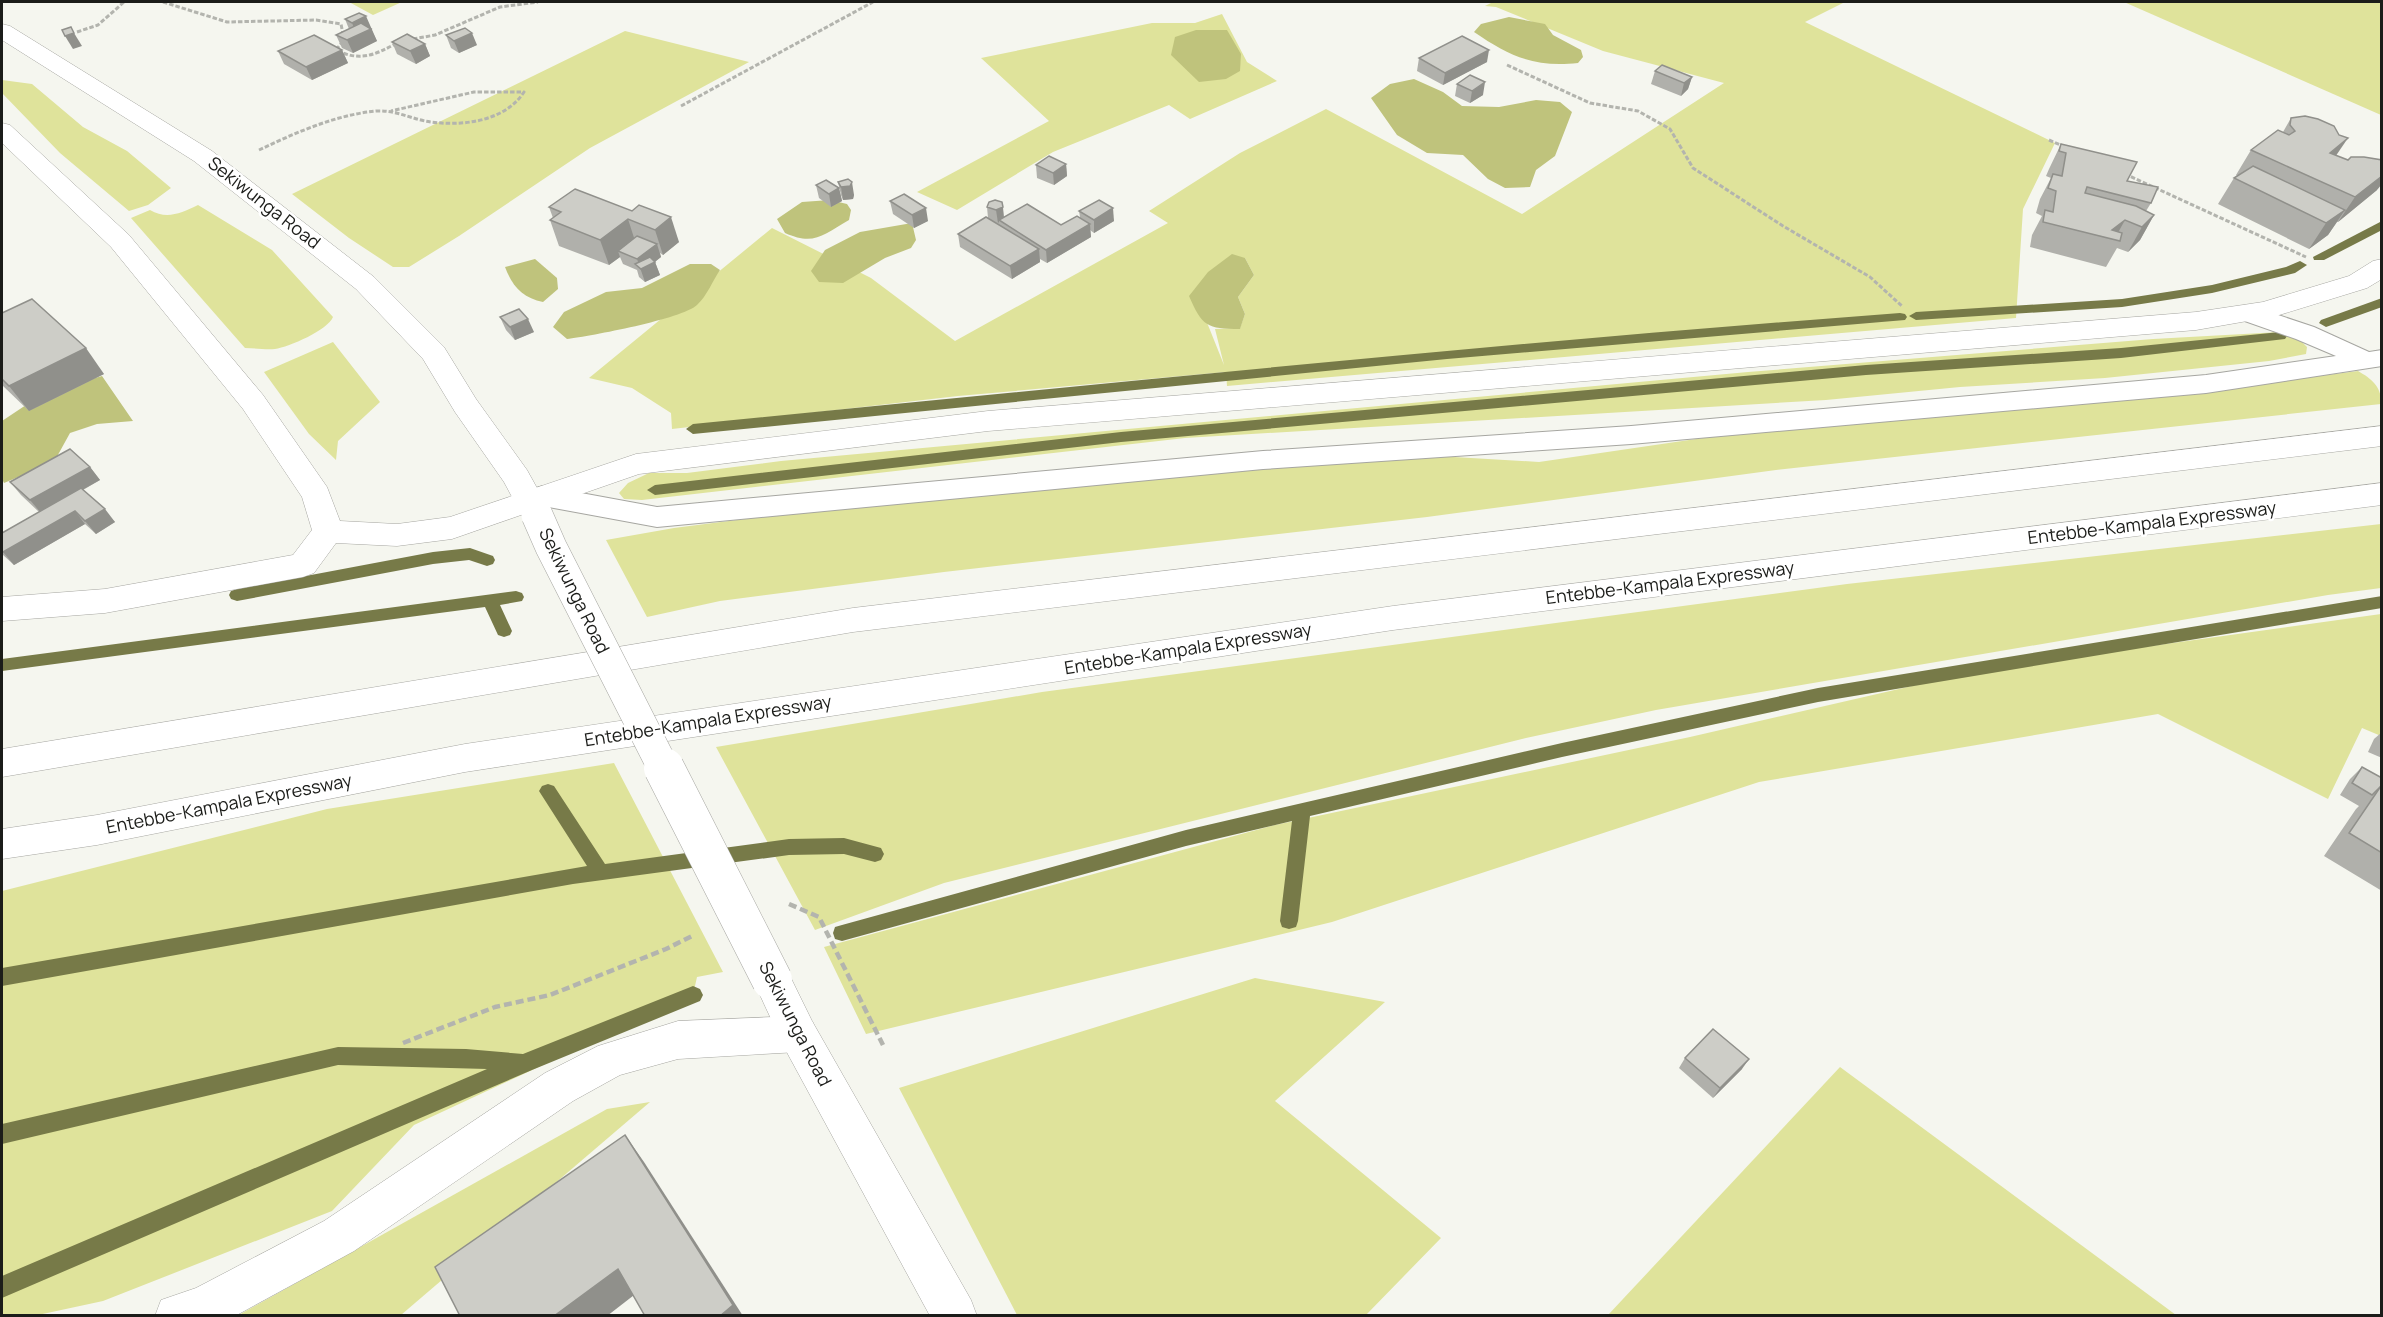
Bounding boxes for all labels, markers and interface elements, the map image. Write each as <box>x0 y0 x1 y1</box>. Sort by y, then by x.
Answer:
street label: Sekiwunga Road <box>203 151 326 254</box>
street label: Entebbe-Kampala Expressway <box>2026 495 2278 549</box>
street label: Sekiwunga Road <box>534 524 616 657</box>
street label: Entebbe-Kampala Expressway <box>1544 555 1796 609</box>
street label: Entebbe-Kampala Expressway <box>1062 617 1314 679</box>
street label: Entebbe-Kampala Expressway <box>582 689 834 751</box>
street label: Entebbe-Kampala Expressway <box>104 767 354 839</box>
street label: Sekiwunga Road <box>754 957 838 1090</box>

